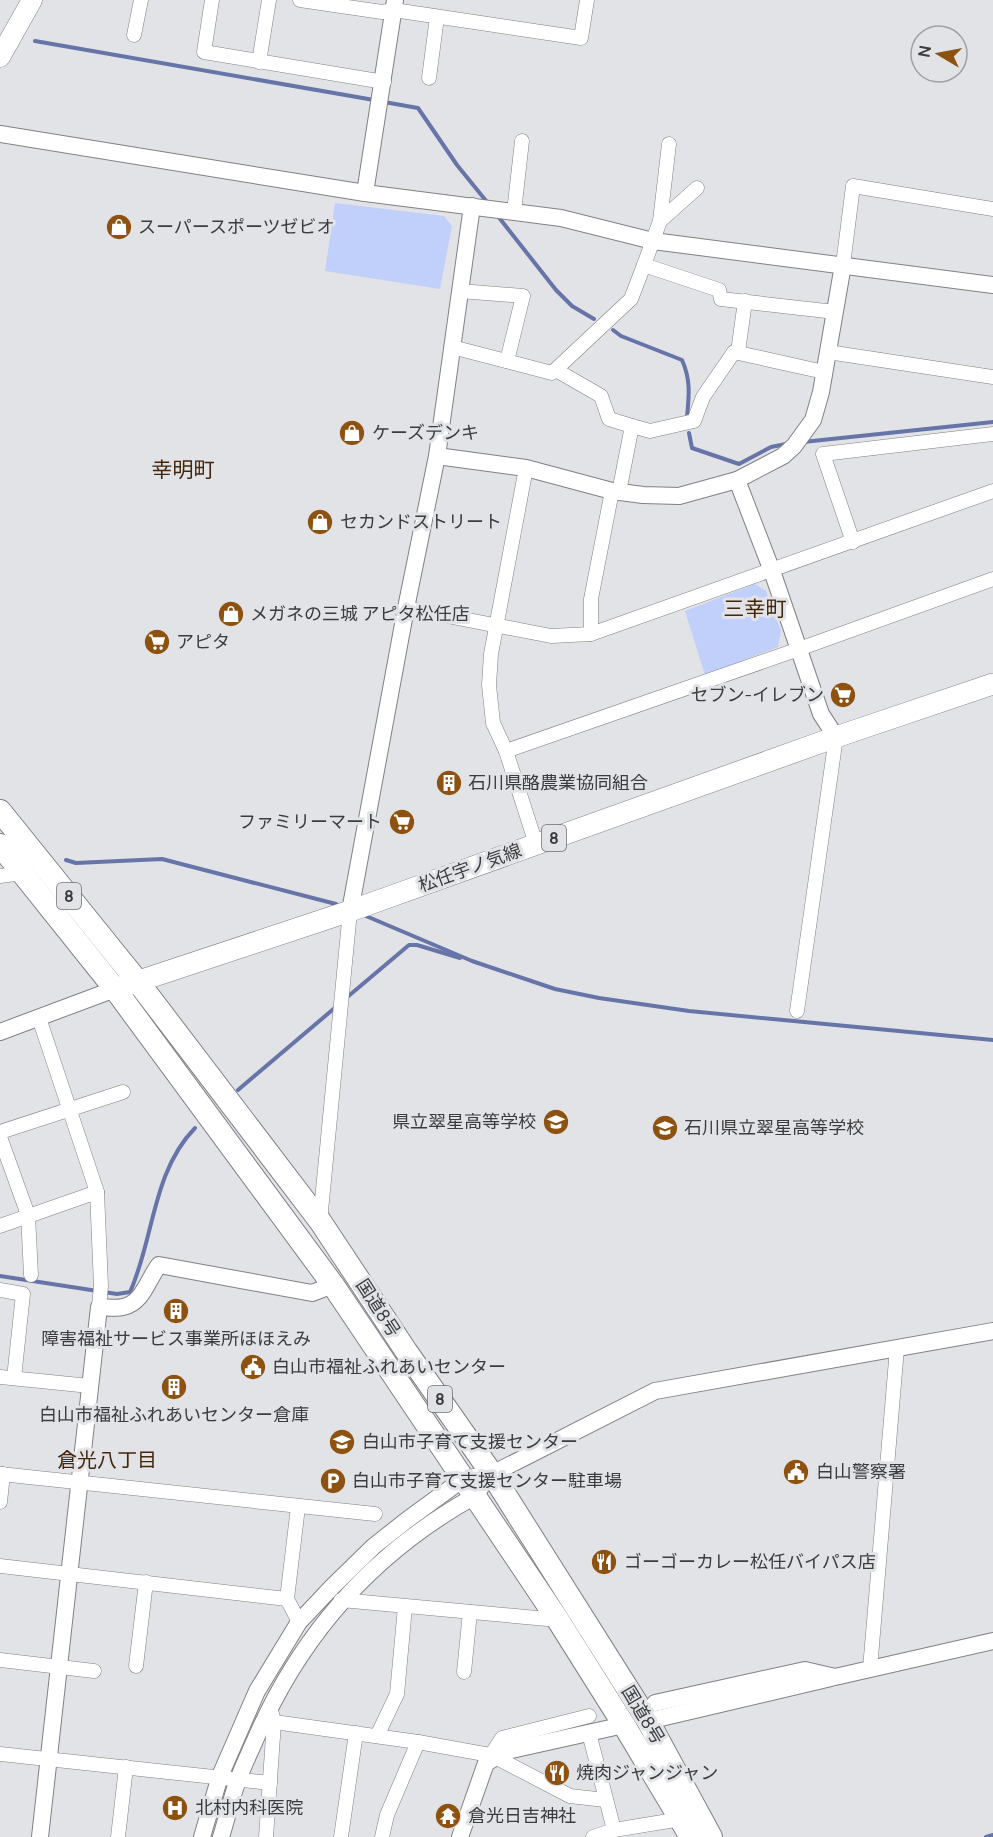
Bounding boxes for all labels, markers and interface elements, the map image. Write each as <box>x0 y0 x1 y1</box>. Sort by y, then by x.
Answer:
north arrow <box>909 24 969 84</box>
text: N <box>912 44 936 59</box>
shop icon: スーパースポーツゼビオ <box>104 212 134 242</box>
place label: スーパースポーツゼビオ <box>138 214 335 238</box>
shop icon: ケーズデンキ <box>337 418 367 448</box>
place label: ケーズデンキ <box>372 420 479 444</box>
district label: 幸明町 <box>152 455 215 483</box>
shop icon: セカンドストリート <box>305 507 335 537</box>
place label: セカンドストリート <box>340 509 502 533</box>
district label: 三幸町 <box>724 594 787 622</box>
shop icon: メガネの三城 アピタ松任店 <box>216 599 246 629</box>
place label: メガネの三城 アピタ松任店 <box>250 601 470 625</box>
supermarket icon: アピタ <box>142 627 172 657</box>
place label: アピタ <box>176 629 230 653</box>
supermarket icon: セブン-イレブン <box>828 680 858 710</box>
place label: セブン-イレブン <box>690 682 824 706</box>
building icon: 石川県酪農業協同組合 <box>434 768 464 798</box>
place label: 石川県酪農業協同組合 <box>468 770 648 794</box>
supermarket icon: ファミリーマート <box>387 807 417 837</box>
place label: ファミリーマート <box>238 809 382 833</box>
road number: 8 <box>542 825 566 851</box>
street label: 松任宇ノ気線 <box>415 837 525 897</box>
road number: 8 <box>57 883 81 909</box>
school or university icon: 県立翠星高等学校 <box>541 1107 571 1137</box>
place label: 県立翠星高等学校 <box>392 1109 536 1133</box>
school or university icon: 石川県立翠星高等学校 <box>650 1113 680 1143</box>
place label: 石川県立翠星高等学校 <box>684 1115 864 1139</box>
street label: 国道8号 <box>351 1274 406 1341</box>
building icon: 障害福祉サービス事業所ほほえみ <box>161 1296 191 1326</box>
place label: 障害福祉サービス事業所ほほえみ <box>41 1326 311 1350</box>
public building icon: 白山市福祉ふれあいセンター <box>238 1352 268 1382</box>
place label: 白山市福祉ふれあいセンター <box>272 1354 506 1378</box>
building icon: 白山市福祉ふれあいセンター倉庫 <box>159 1372 189 1402</box>
road number: 8 <box>428 1386 452 1412</box>
place label: 白山市福祉ふれあいセンター倉庫 <box>39 1402 309 1426</box>
school or university icon: 白山市子育て支援センター <box>327 1427 357 1457</box>
place label: 白山市子育て支援センター <box>362 1429 578 1453</box>
district label: 倉光八丁目 <box>57 1446 157 1473</box>
public building icon: 白山警察署 <box>781 1457 811 1487</box>
place label: 白山警察署 <box>816 1459 906 1483</box>
parking icon: 白山市子育て支援センター駐車場 <box>318 1466 348 1496</box>
place label: 白山市子育て支援センター駐車場 <box>352 1468 622 1492</box>
restaurant icon: ゴーゴーカレー松任バイパス店 <box>589 1547 619 1577</box>
place label: ゴーゴーカレー松任バイパス店 <box>624 1549 876 1573</box>
street label: 国道8号 <box>617 1681 671 1748</box>
restaurant icon: 焼肉ジャンジャン <box>542 1758 572 1788</box>
place label: 焼肉ジャンジャン <box>576 1760 718 1784</box>
hospital icon: 北村内科医院 <box>160 1793 190 1823</box>
place label: 北村内科医院 <box>195 1795 303 1819</box>
temple icon: 倉光日吉神社 <box>433 1801 463 1831</box>
place label: 倉光日吉神社 <box>468 1803 576 1827</box>

